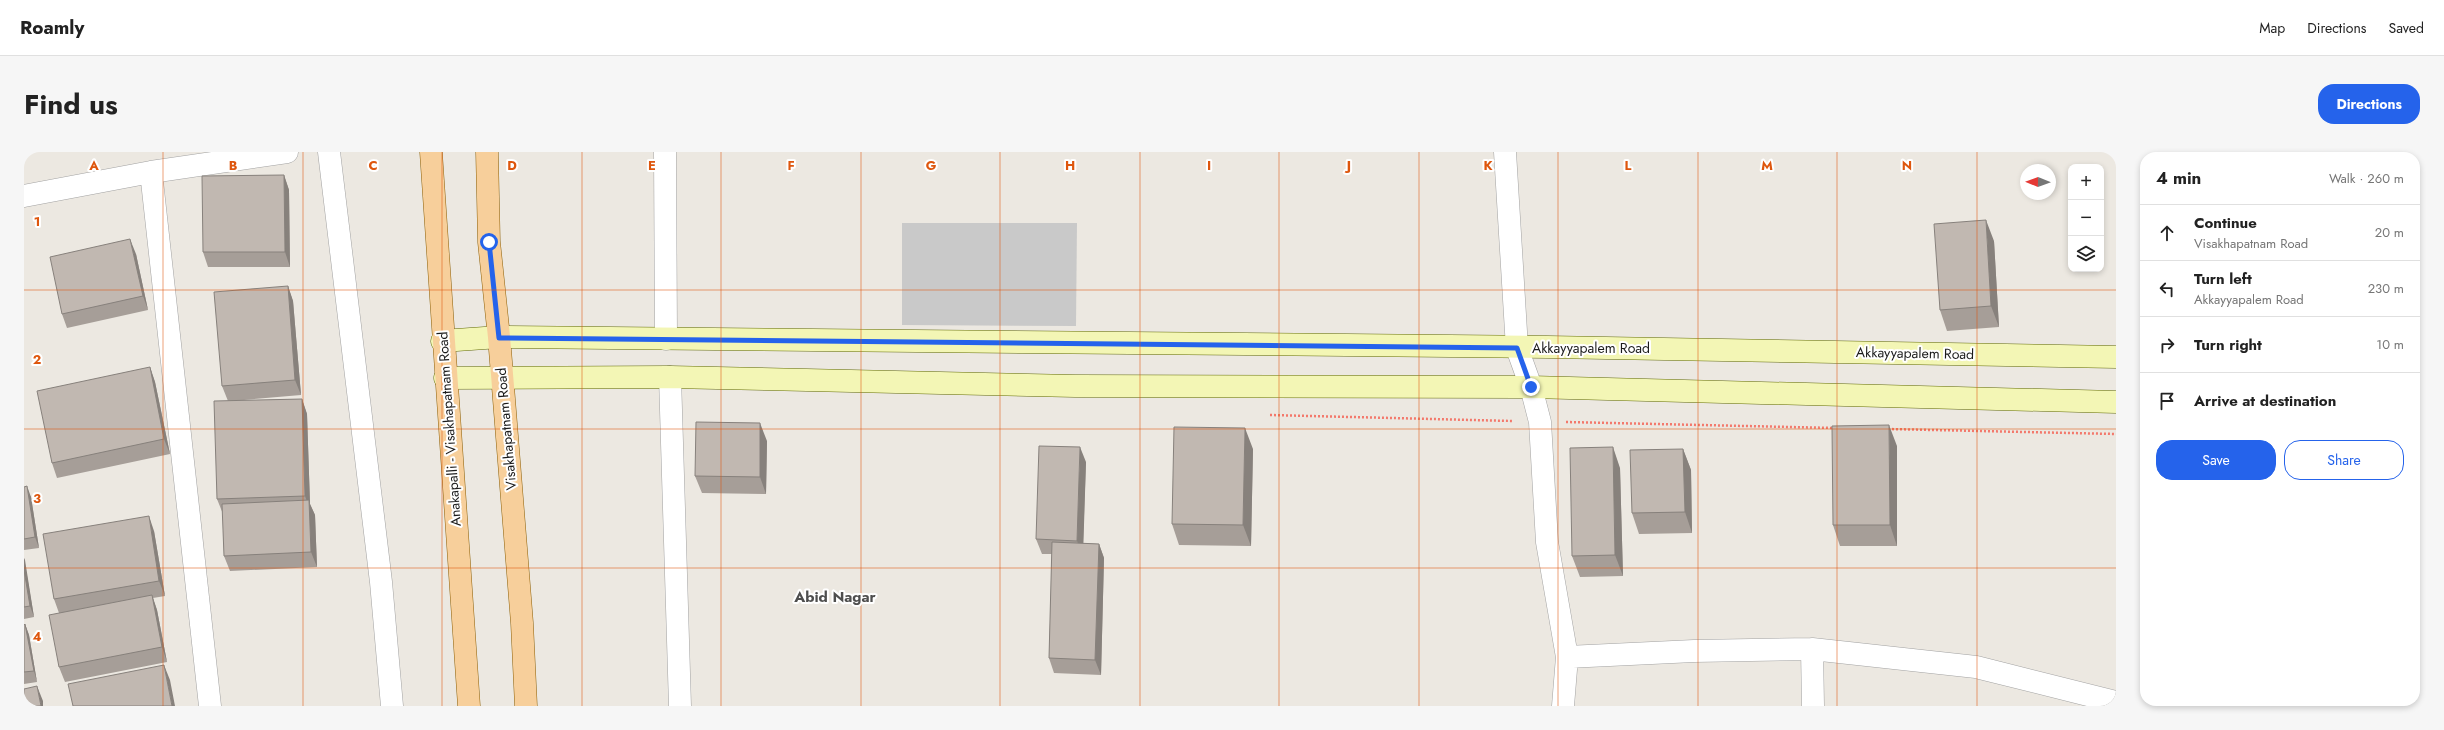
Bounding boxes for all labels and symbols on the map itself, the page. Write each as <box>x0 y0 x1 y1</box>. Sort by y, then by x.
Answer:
text: A <box>88 156 99 175</box>
text: B <box>229 156 238 175</box>
text: C <box>368 156 378 175</box>
text: D <box>507 156 517 175</box>
text: E <box>648 156 656 175</box>
text: F <box>787 156 795 175</box>
text: G <box>926 156 937 175</box>
text: H <box>1065 156 1075 175</box>
text: I <box>1207 156 1211 175</box>
text: J <box>1344 156 1351 175</box>
text: K <box>1483 156 1493 175</box>
text: L <box>1625 156 1632 175</box>
text: M <box>1761 156 1773 175</box>
text: N <box>1902 156 1912 175</box>
north arrow <box>2020 164 2056 200</box>
text: 1 <box>34 212 40 231</box>
route start <box>480 233 498 251</box>
street label: Anakapalli - Visakhapatnam Road <box>432 331 466 527</box>
street label: Akkayyapalem Road <box>1532 338 1650 358</box>
street label: Akkayyapalem Road <box>1856 342 1974 364</box>
text: 2 <box>33 350 41 369</box>
street label: Visakhapatnam Road <box>491 367 521 491</box>
route end <box>1522 378 1540 396</box>
text: 3 <box>33 489 41 508</box>
district label: Abid Nagar <box>793 586 877 608</box>
text: 4 <box>32 627 42 646</box>

